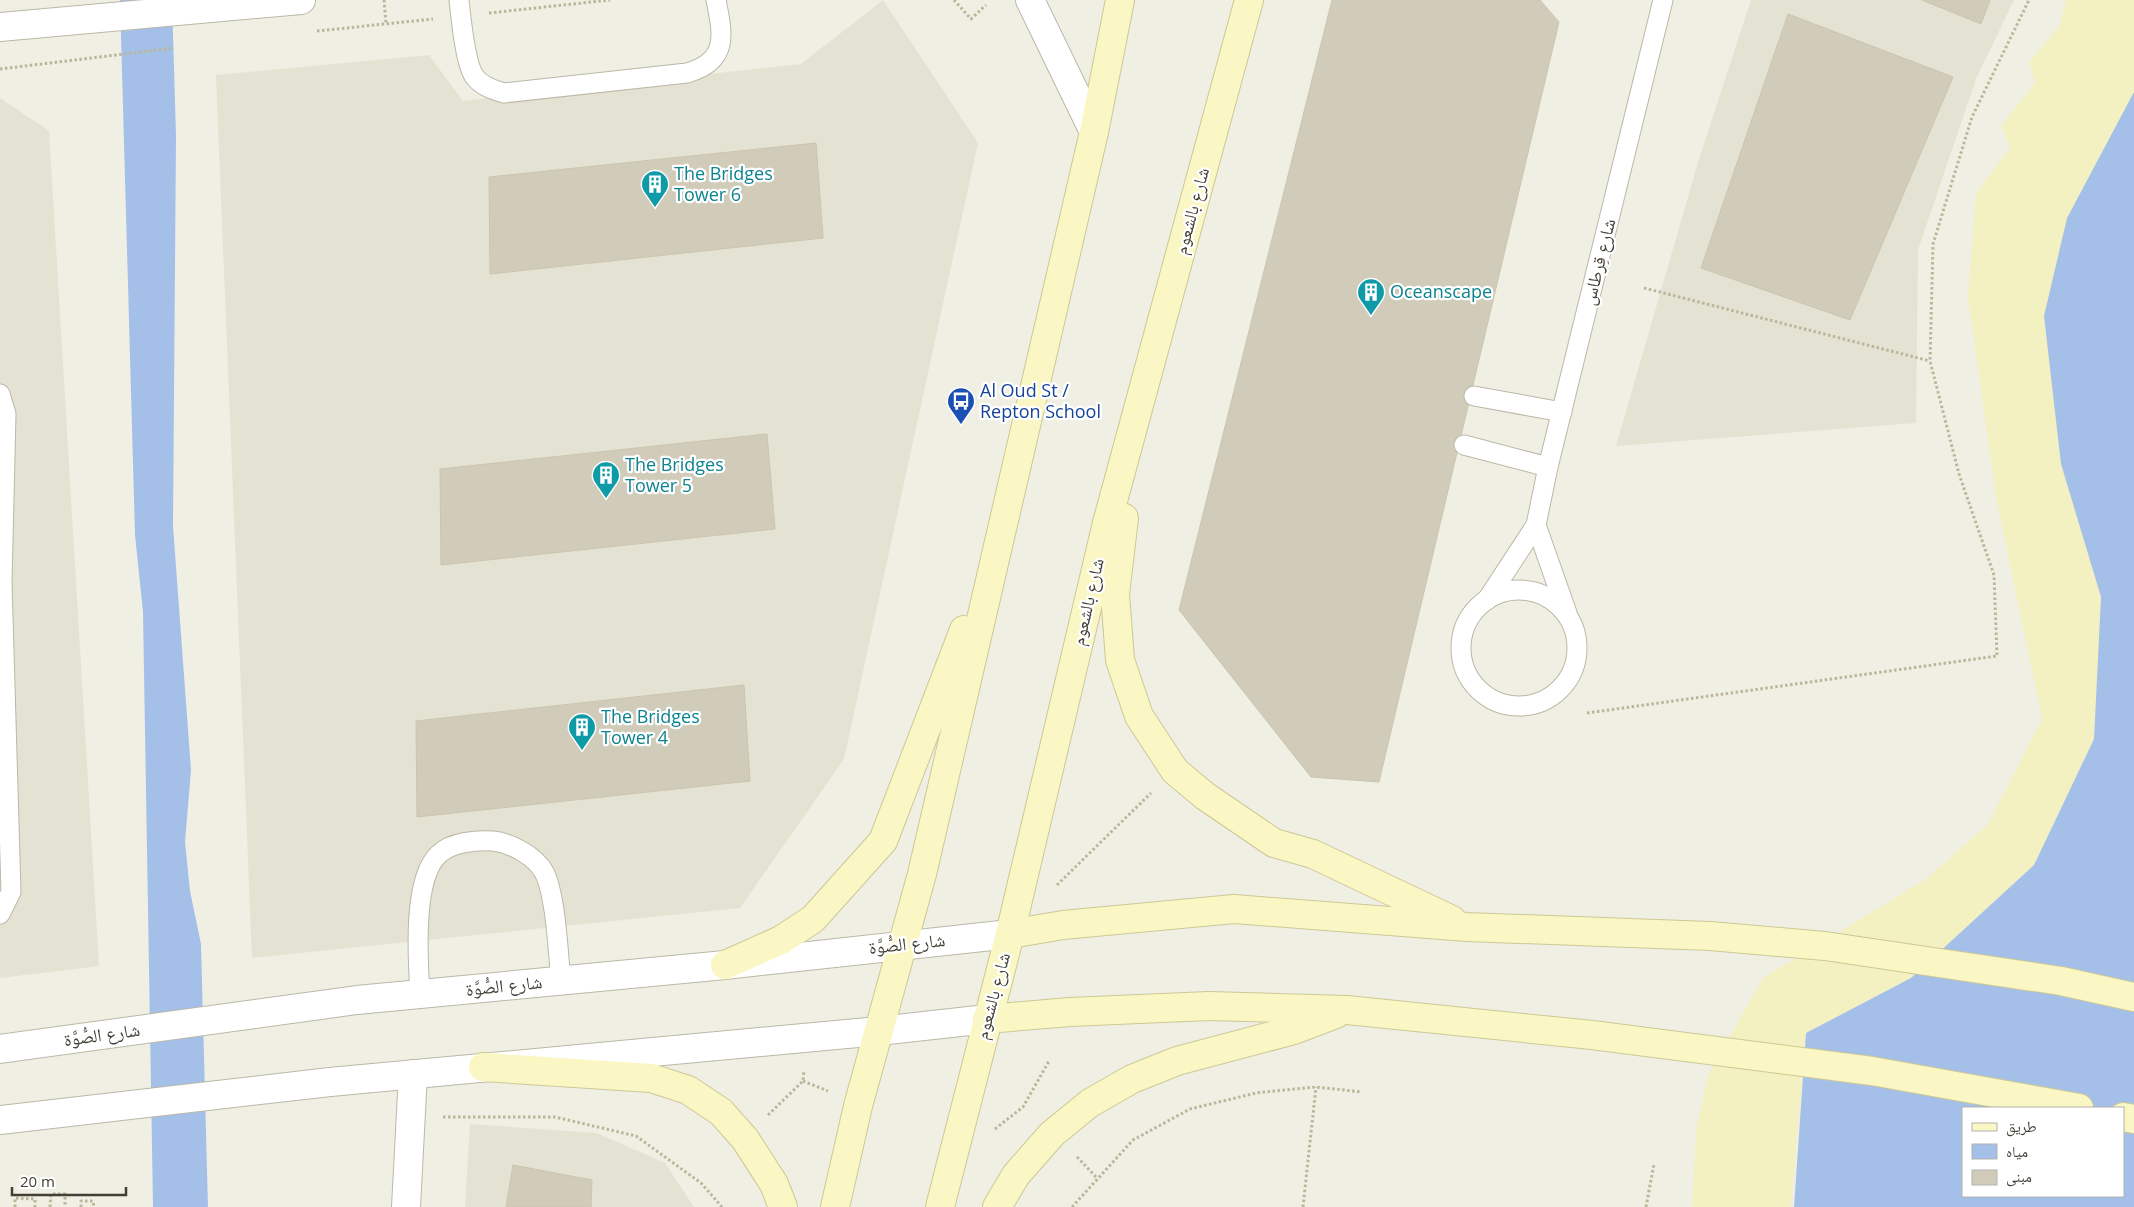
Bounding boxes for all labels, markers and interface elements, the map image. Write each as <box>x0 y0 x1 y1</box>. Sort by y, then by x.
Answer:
place label: The Bridges Tower 6 <box>674 161 773 206</box>
street label: شارع بالشعوم <box>1168 165 1215 257</box>
building icon: The Bridges Tower 6 <box>640 169 670 208</box>
street label: شارع قِرطاس <box>1576 216 1620 308</box>
building icon: Oceanscape <box>1356 277 1386 316</box>
place label: Oceanscape <box>1390 279 1492 303</box>
place label: Al Oud St / Repton School <box>980 378 1101 423</box>
bus stop icon: Al Oud St / Repton School <box>946 386 976 425</box>
place label: The Bridges Tower 5 <box>625 452 724 497</box>
building icon: The Bridges Tower 5 <box>591 460 621 499</box>
street label: شارع بالشعوم <box>1065 556 1110 648</box>
place label: The Bridges Tower 4 <box>601 704 700 749</box>
building icon: The Bridges Tower 4 <box>567 712 597 751</box>
street label: شارع الصُّوَّة <box>867 927 946 959</box>
street label: شارع بالشعوم <box>969 950 1016 1042</box>
street label: شارع الصُّوَّة <box>464 969 543 1001</box>
street label: شارع الصُّوَّة <box>62 1017 142 1051</box>
legend <box>1962 1107 2124 1197</box>
text: طريق <box>2006 1116 2037 1137</box>
text: مياه <box>2006 1141 2028 1161</box>
scale bar <box>12 1164 126 1196</box>
text: مبنى <box>2006 1166 2032 1187</box>
text: 20 m <box>20 1171 55 1191</box>

